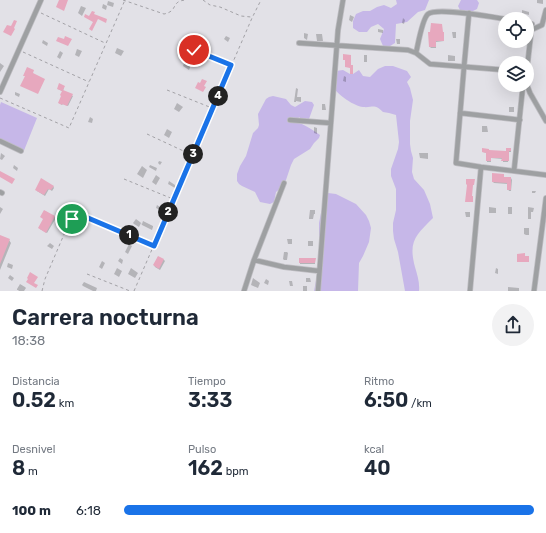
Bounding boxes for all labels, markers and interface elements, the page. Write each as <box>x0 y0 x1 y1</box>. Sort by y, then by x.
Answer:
map controls <box>498 12 534 92</box>
button: locate <box>498 12 534 48</box>
pin <box>177 33 211 67</box>
icon: check <box>183 39 205 61</box>
button: layers <box>498 56 534 92</box>
pin: 4 <box>208 86 228 106</box>
text: 4 <box>214 89 222 102</box>
pin: 3 <box>183 144 203 164</box>
text: 3 <box>189 147 197 160</box>
pin <box>55 202 89 236</box>
pin: 2 <box>158 202 178 222</box>
text: 2 <box>164 205 172 218</box>
icon: arrive <box>61 208 83 230</box>
pin: 1 <box>119 225 139 245</box>
text: 1 <box>126 228 132 241</box>
text: Carrera nocturna <box>12 304 199 331</box>
button: share <box>492 304 534 346</box>
text: 18:38 <box>12 333 45 348</box>
text: Distancia <box>12 375 60 388</box>
text: Tiempo <box>188 375 226 388</box>
text: Ritmo <box>364 375 394 388</box>
text: 0.52 <box>12 388 56 412</box>
text: 3:33 <box>188 388 232 412</box>
text: 6:50 <box>364 388 408 412</box>
text: km <box>56 397 74 410</box>
text: /km <box>408 397 432 410</box>
text: Desnivel <box>12 443 55 456</box>
text: Pulso <box>188 443 216 456</box>
text: kcal <box>364 443 384 456</box>
text: 8 <box>12 456 25 480</box>
text: 162 <box>188 456 223 480</box>
text: 40 <box>364 456 391 480</box>
text: m <box>25 465 38 478</box>
text: bpm <box>223 465 249 478</box>
text: 100 m <box>12 503 51 518</box>
text: 6:18 <box>76 503 101 518</box>

